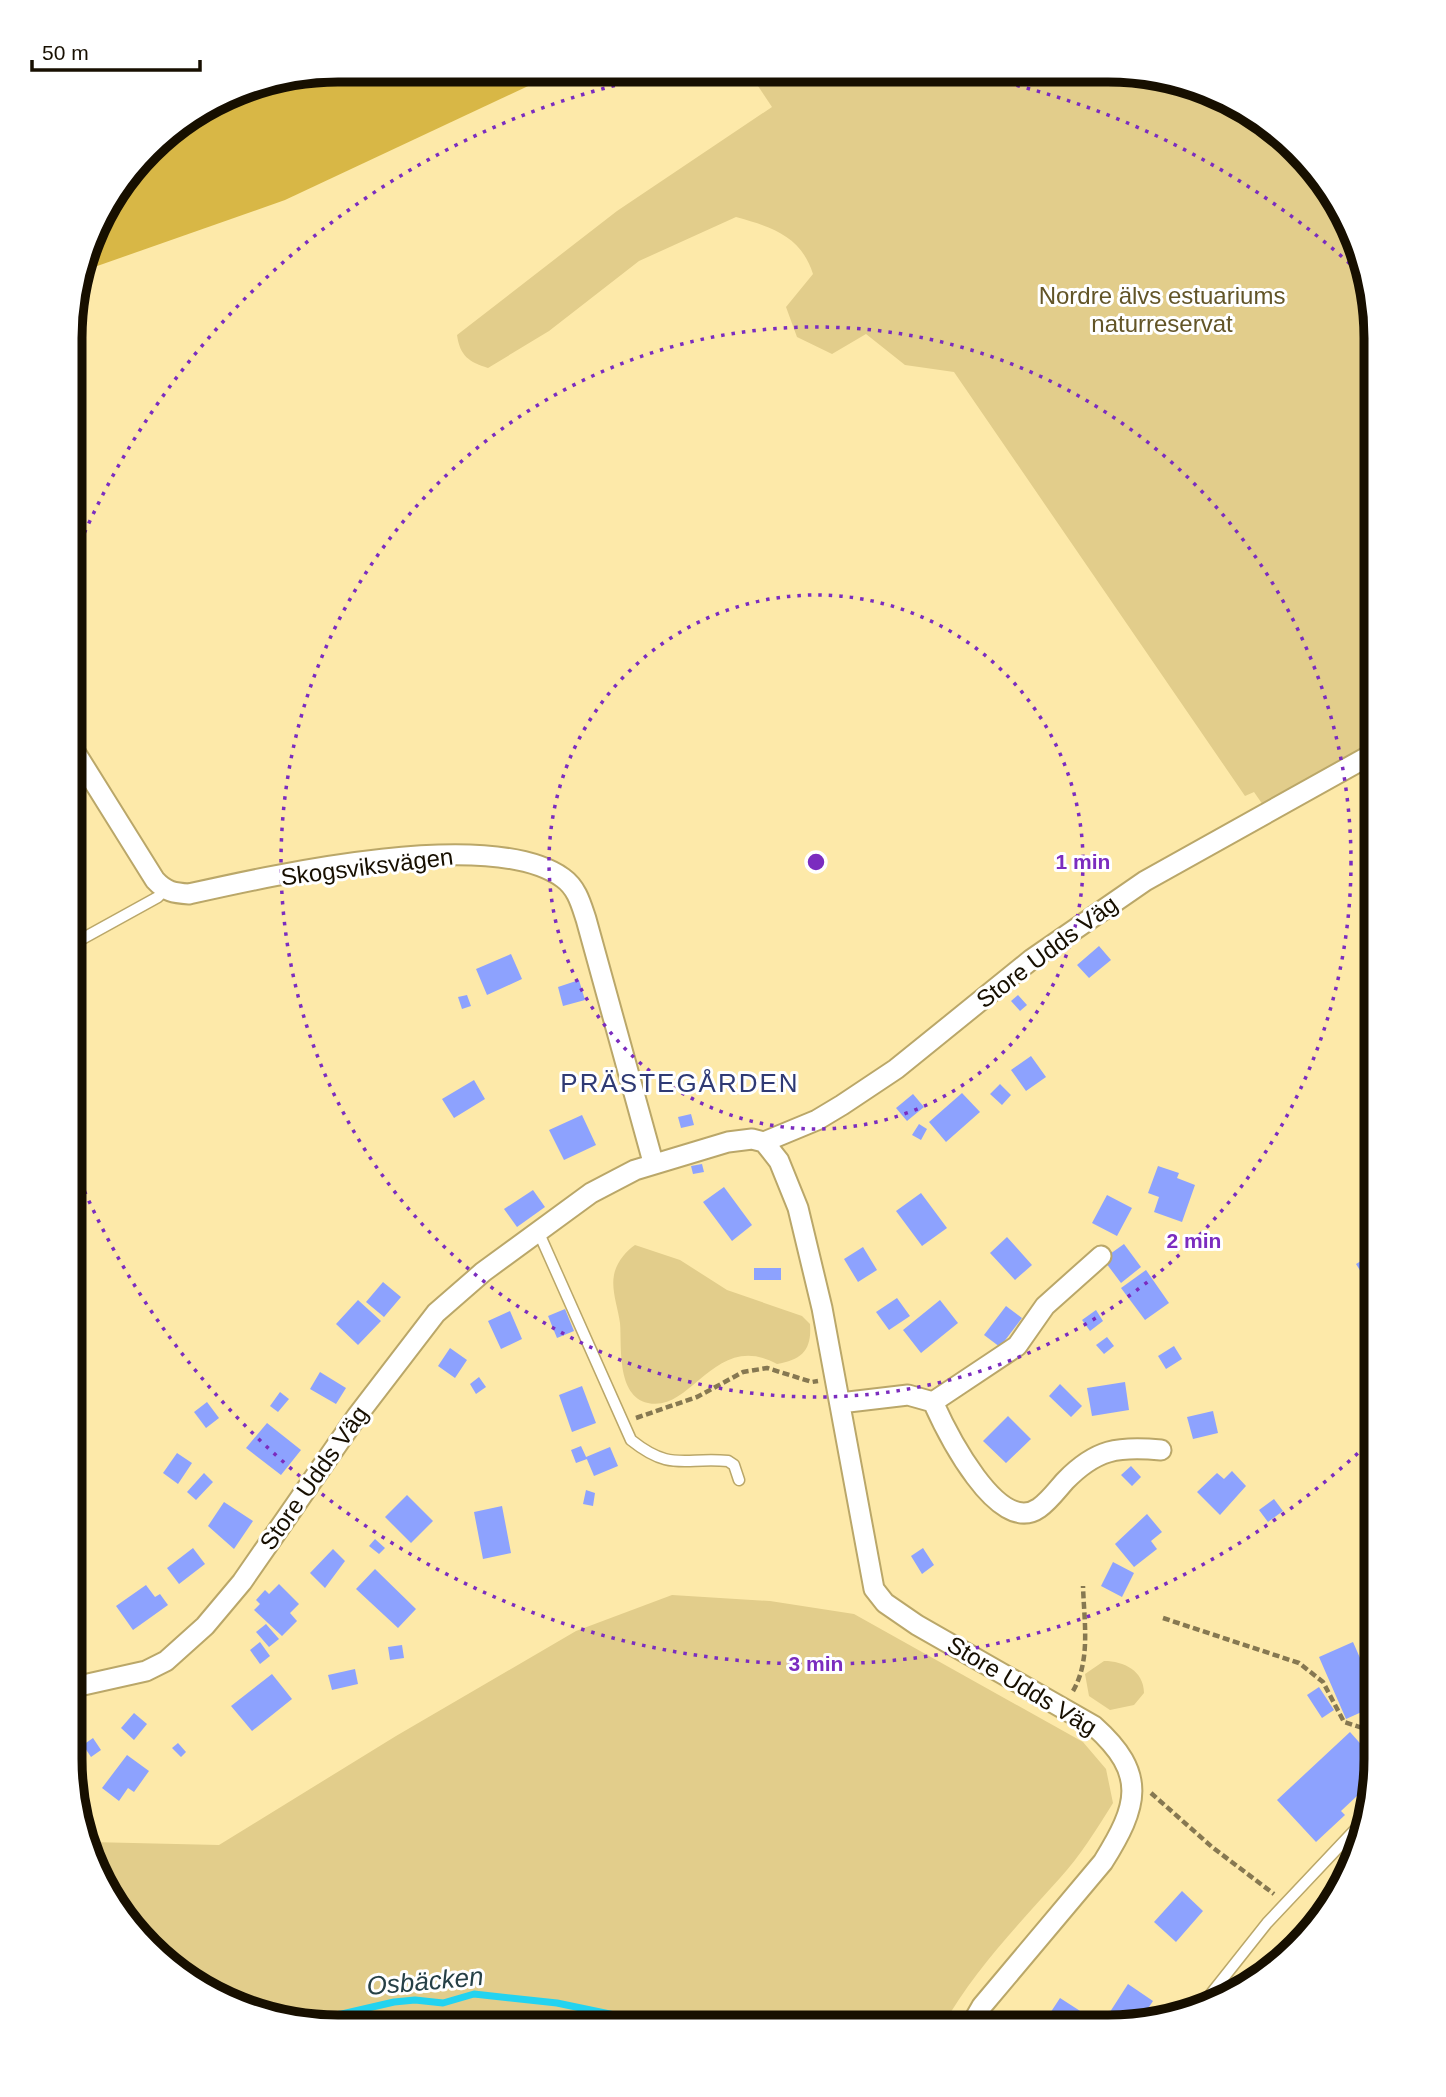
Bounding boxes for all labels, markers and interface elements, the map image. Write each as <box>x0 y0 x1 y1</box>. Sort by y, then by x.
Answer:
scale bar <box>32 28 200 72</box>
text: 50 m <box>42 41 89 64</box>
park label: Nordre älvs estuariums naturreservat <box>1039 282 1285 337</box>
street label: Skogsviksvägen <box>279 843 455 890</box>
centre of rings <box>804 850 828 874</box>
text: 1 min <box>1056 850 1110 873</box>
street label: Store Udds Väg <box>971 890 1122 1013</box>
district label: PRÄSTEGÅRDEN <box>560 1068 800 1098</box>
text: 2 min <box>1167 1229 1221 1252</box>
street label: Store Udds Väg <box>254 1401 373 1555</box>
street label: Store Udds Väg <box>943 1630 1102 1741</box>
text: 3 min <box>789 1652 843 1675</box>
water label: Osbäcken <box>365 1961 485 2001</box>

